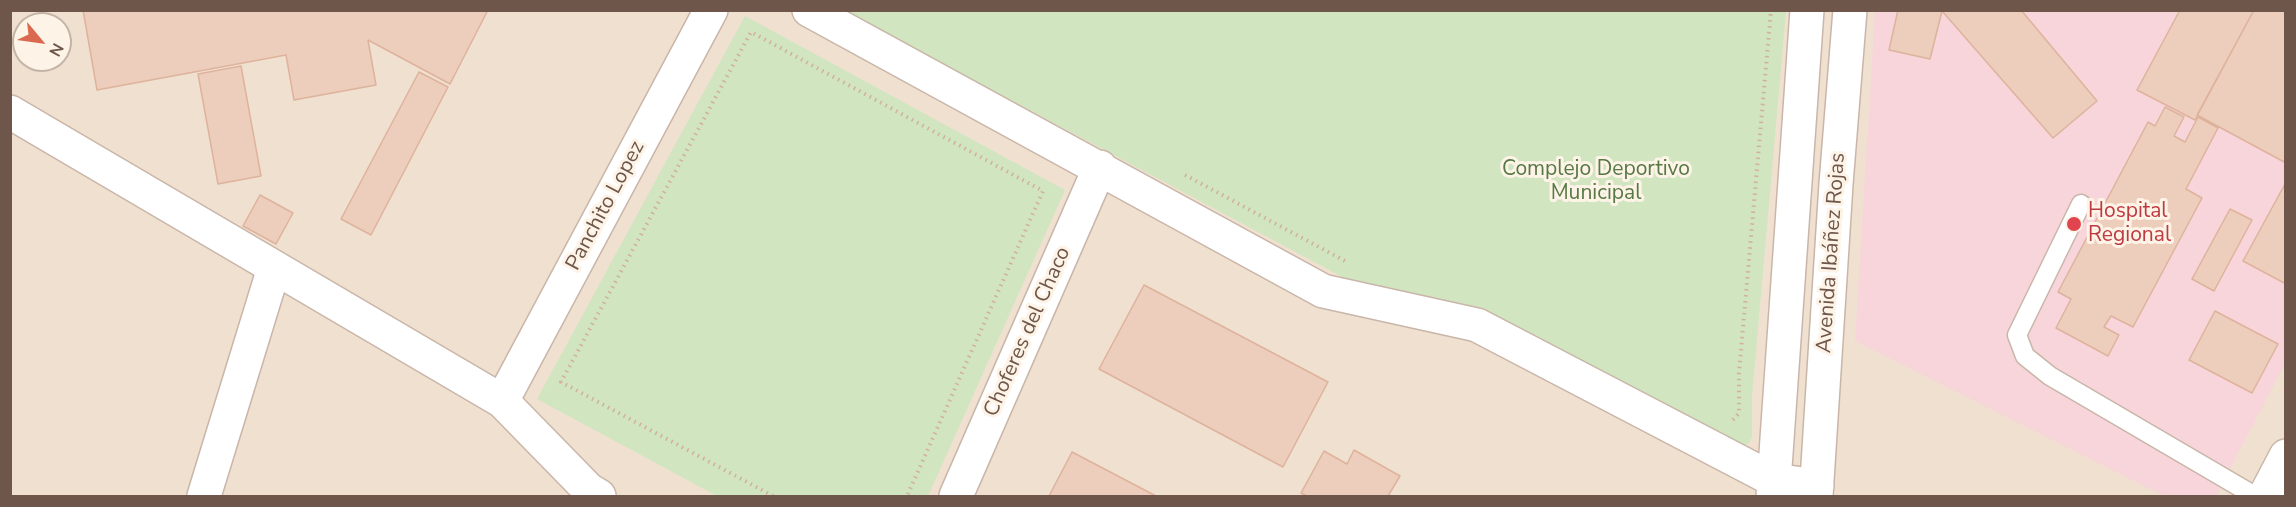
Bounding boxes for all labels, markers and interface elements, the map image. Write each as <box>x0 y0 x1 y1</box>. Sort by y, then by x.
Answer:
north arrow <box>12 12 72 72</box>
text: N <box>43 39 69 60</box>
street label: Panchito Lopez <box>561 137 651 275</box>
street label: Avenida Ibáñez Rojas <box>1812 152 1852 354</box>
park label: Complejo Deportivo Municipal <box>1502 157 1690 207</box>
place label: Hospital Regional <box>2088 199 2171 249</box>
marker: Hospital Regional <box>2065 215 2083 233</box>
street label: Choferes del Chaco <box>979 243 1077 421</box>

